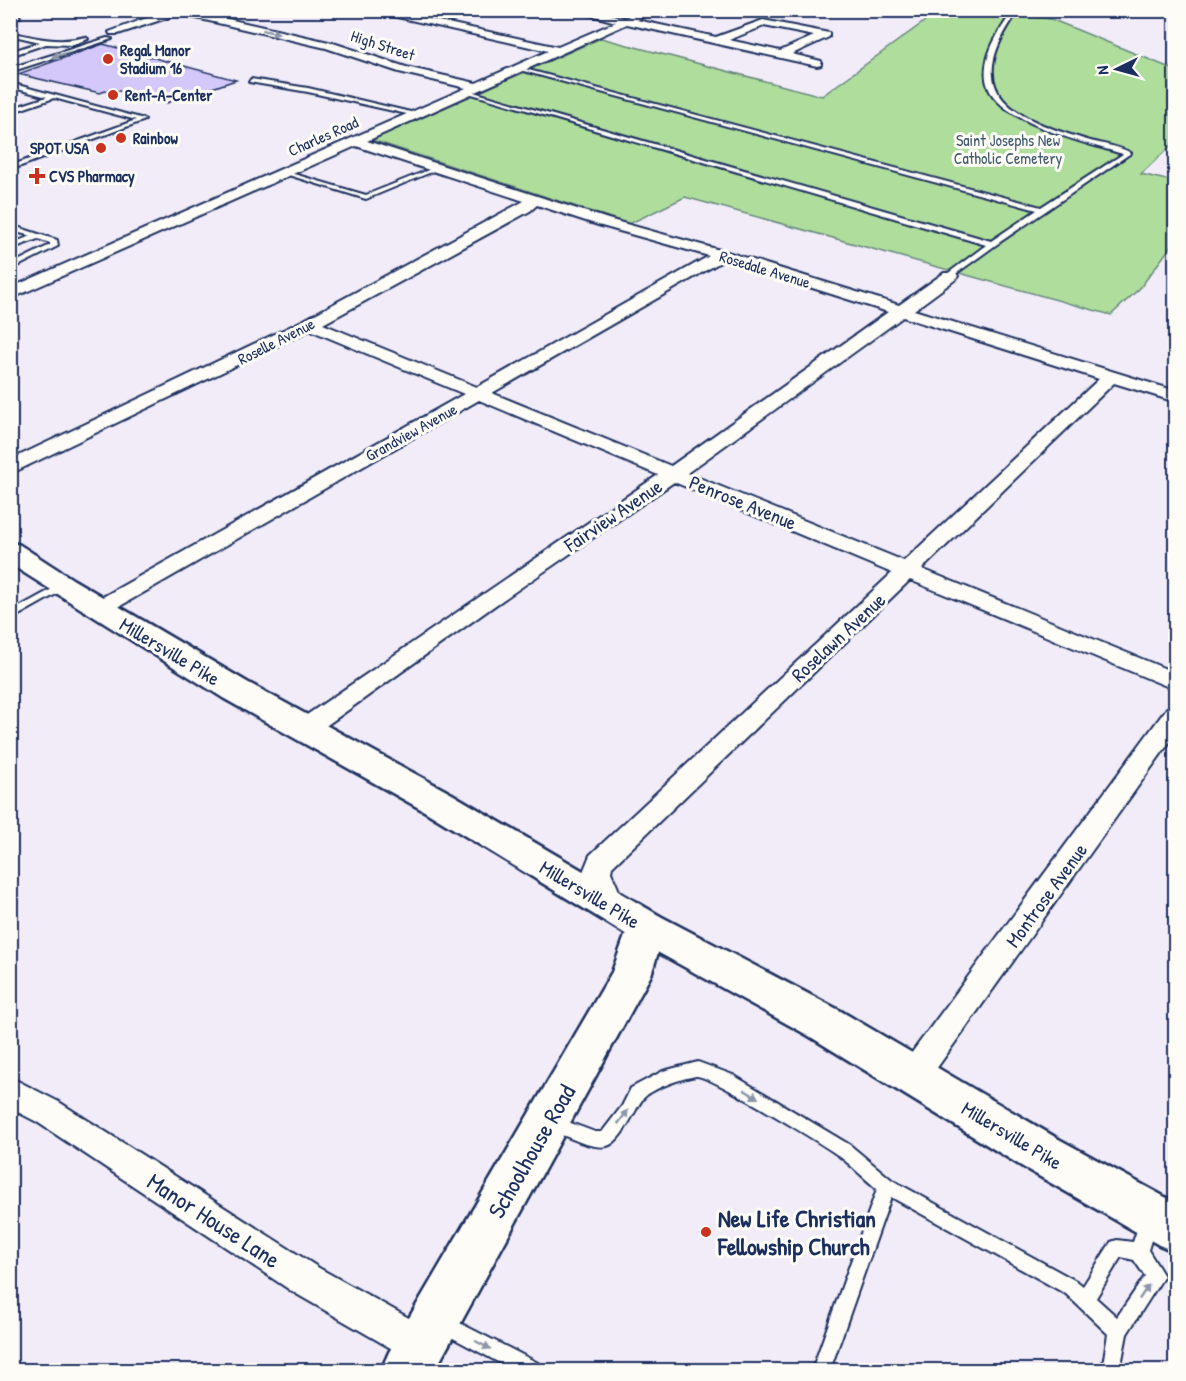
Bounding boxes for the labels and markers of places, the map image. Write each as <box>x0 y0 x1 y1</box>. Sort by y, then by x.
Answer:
place label: Regal Manor Stadium 16 <box>120 39 191 79</box>
marker: Regal Manor Stadium 16 <box>101 52 115 66</box>
place label: Rent-A-Center <box>125 84 213 106</box>
marker: Rent-A-Center <box>106 88 120 102</box>
place label: Rainbow <box>133 127 178 149</box>
marker: Rainbow <box>114 131 128 145</box>
place label: SPOT USA <box>30 137 89 159</box>
marker: SPOT USA <box>94 141 108 155</box>
place label: CVS Pharmacy <box>49 165 135 188</box>
marker: CVS Pharmacy <box>30 169 44 183</box>
place label: New Life Christian Fellowship Church <box>717 1202 876 1263</box>
marker: New Life Christian Fellowship Church <box>699 1225 713 1239</box>

